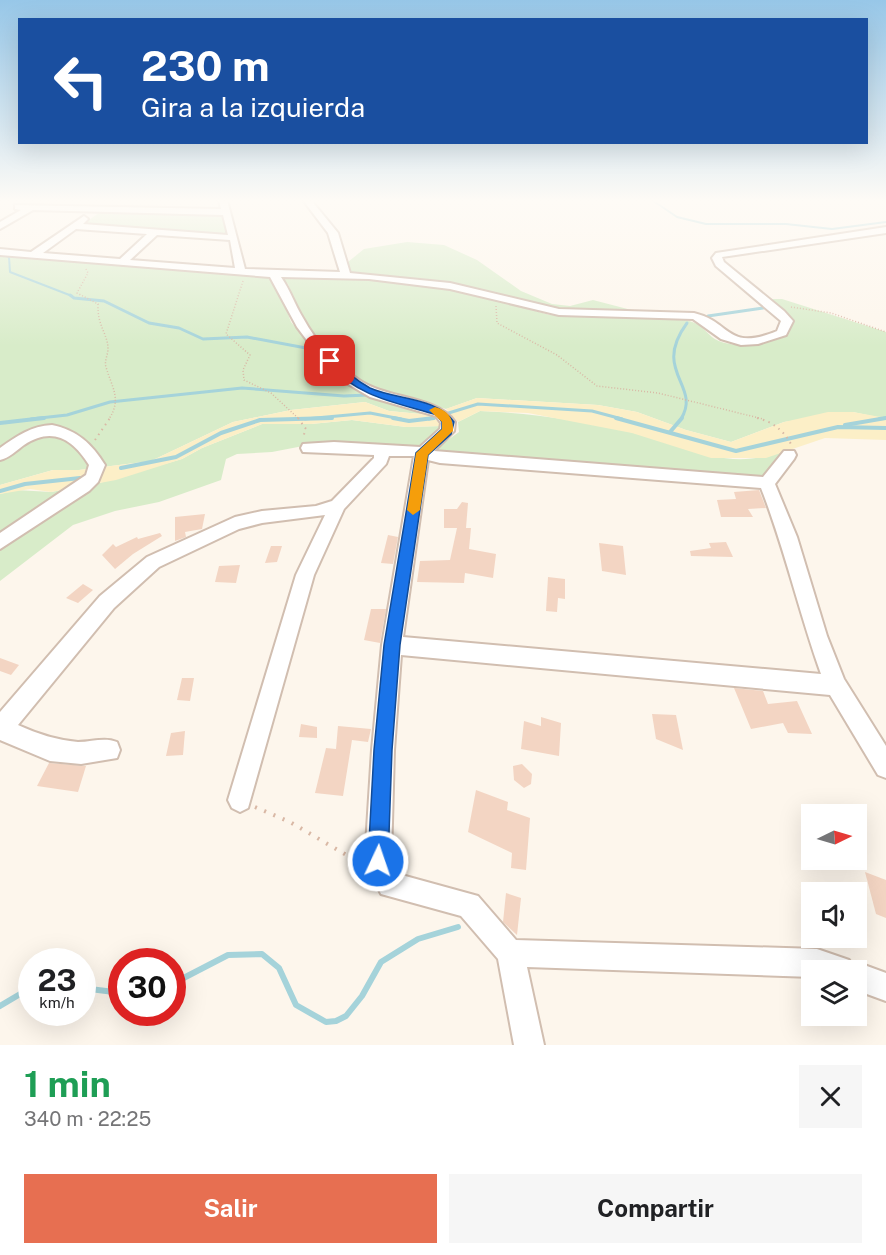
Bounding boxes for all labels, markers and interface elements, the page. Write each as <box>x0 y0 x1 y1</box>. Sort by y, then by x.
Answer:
text: 230 m <box>141 41 270 90</box>
icon: left <box>42 42 120 120</box>
text: Gira a la izquierda <box>141 91 365 123</box>
pin <box>304 335 355 386</box>
icon: arrive <box>313 344 346 377</box>
north arrow <box>801 804 867 870</box>
map controls <box>801 804 867 1026</box>
position arrow <box>346 829 410 893</box>
button: sound <box>801 882 867 948</box>
speed limit sign: 30 <box>108 948 186 1026</box>
button: layers <box>801 960 867 1026</box>
text: 23 <box>37 962 77 998</box>
text: km/h <box>39 994 75 1011</box>
text: 1 min <box>24 1063 111 1105</box>
button: close <box>799 1065 862 1128</box>
text: 340 m · 22:25 <box>24 1107 151 1131</box>
button: Salir <box>24 1174 437 1243</box>
button: Compartir <box>449 1174 862 1243</box>

